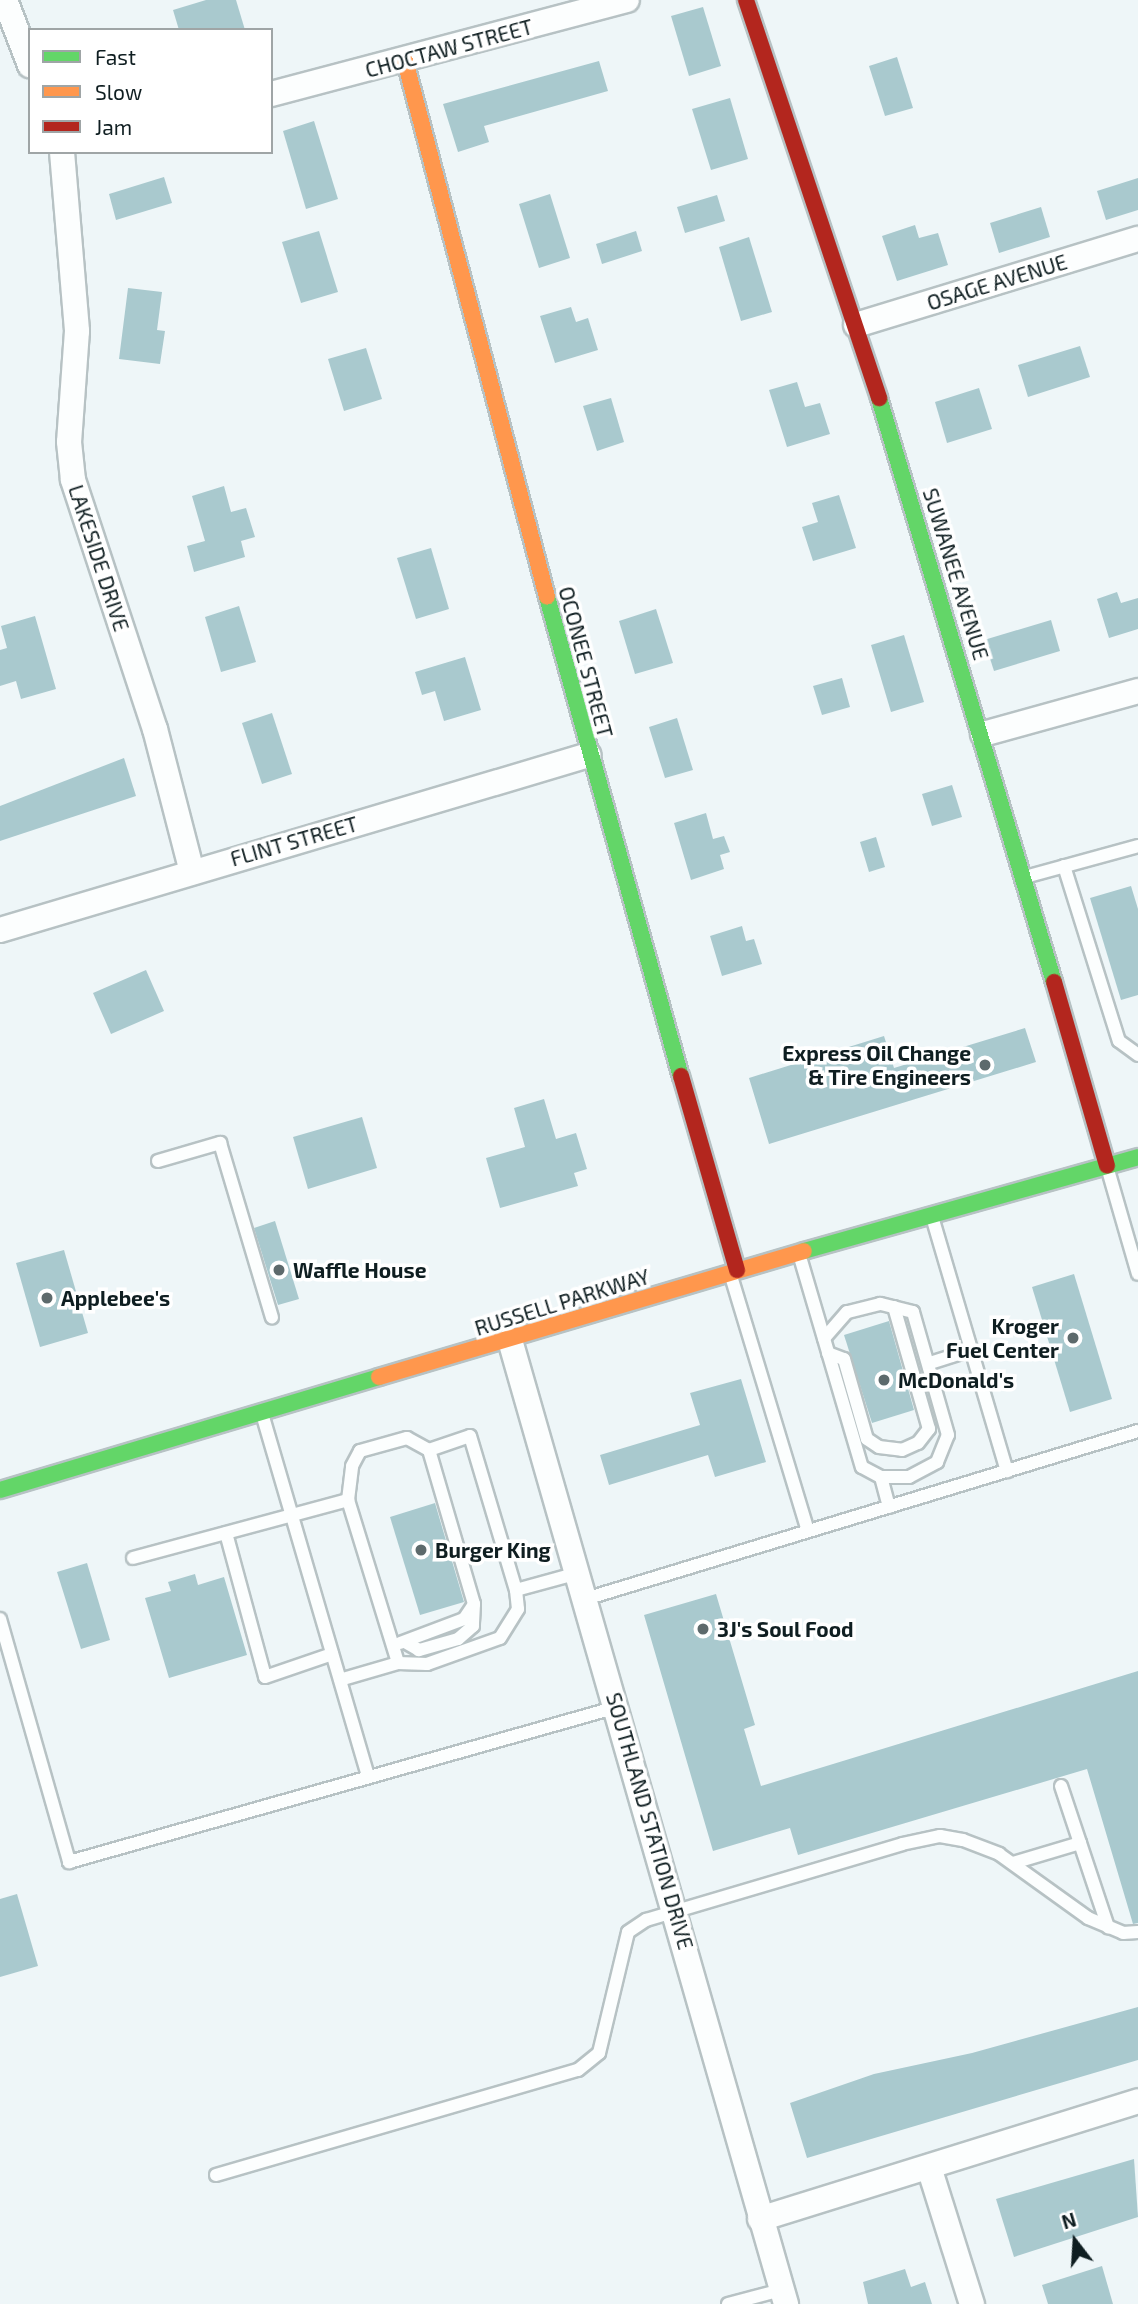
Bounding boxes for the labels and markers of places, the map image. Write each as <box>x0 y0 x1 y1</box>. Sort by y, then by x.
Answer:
place label: Express Oil Change & Tire Engineers <box>782 1040 971 1090</box>
marker: Express Oil Change & Tire Engineers <box>977 1057 993 1073</box>
place label: Waffle House <box>293 1257 427 1283</box>
marker: Waffle House <box>271 1262 287 1278</box>
place label: Applebee's <box>61 1285 170 1311</box>
marker: Applebee's <box>39 1290 55 1306</box>
place label: Kroger Fuel Center <box>946 1313 1059 1363</box>
marker: Kroger Fuel Center <box>1065 1330 1081 1346</box>
place label: McDonald's <box>898 1367 1014 1393</box>
marker: McDonald's <box>876 1372 892 1388</box>
place label: Burger King <box>435 1537 551 1563</box>
marker: Burger King <box>413 1542 429 1558</box>
place label: 3J's Soul Food <box>717 1616 854 1642</box>
marker: 3J's Soul Food <box>695 1621 711 1637</box>

